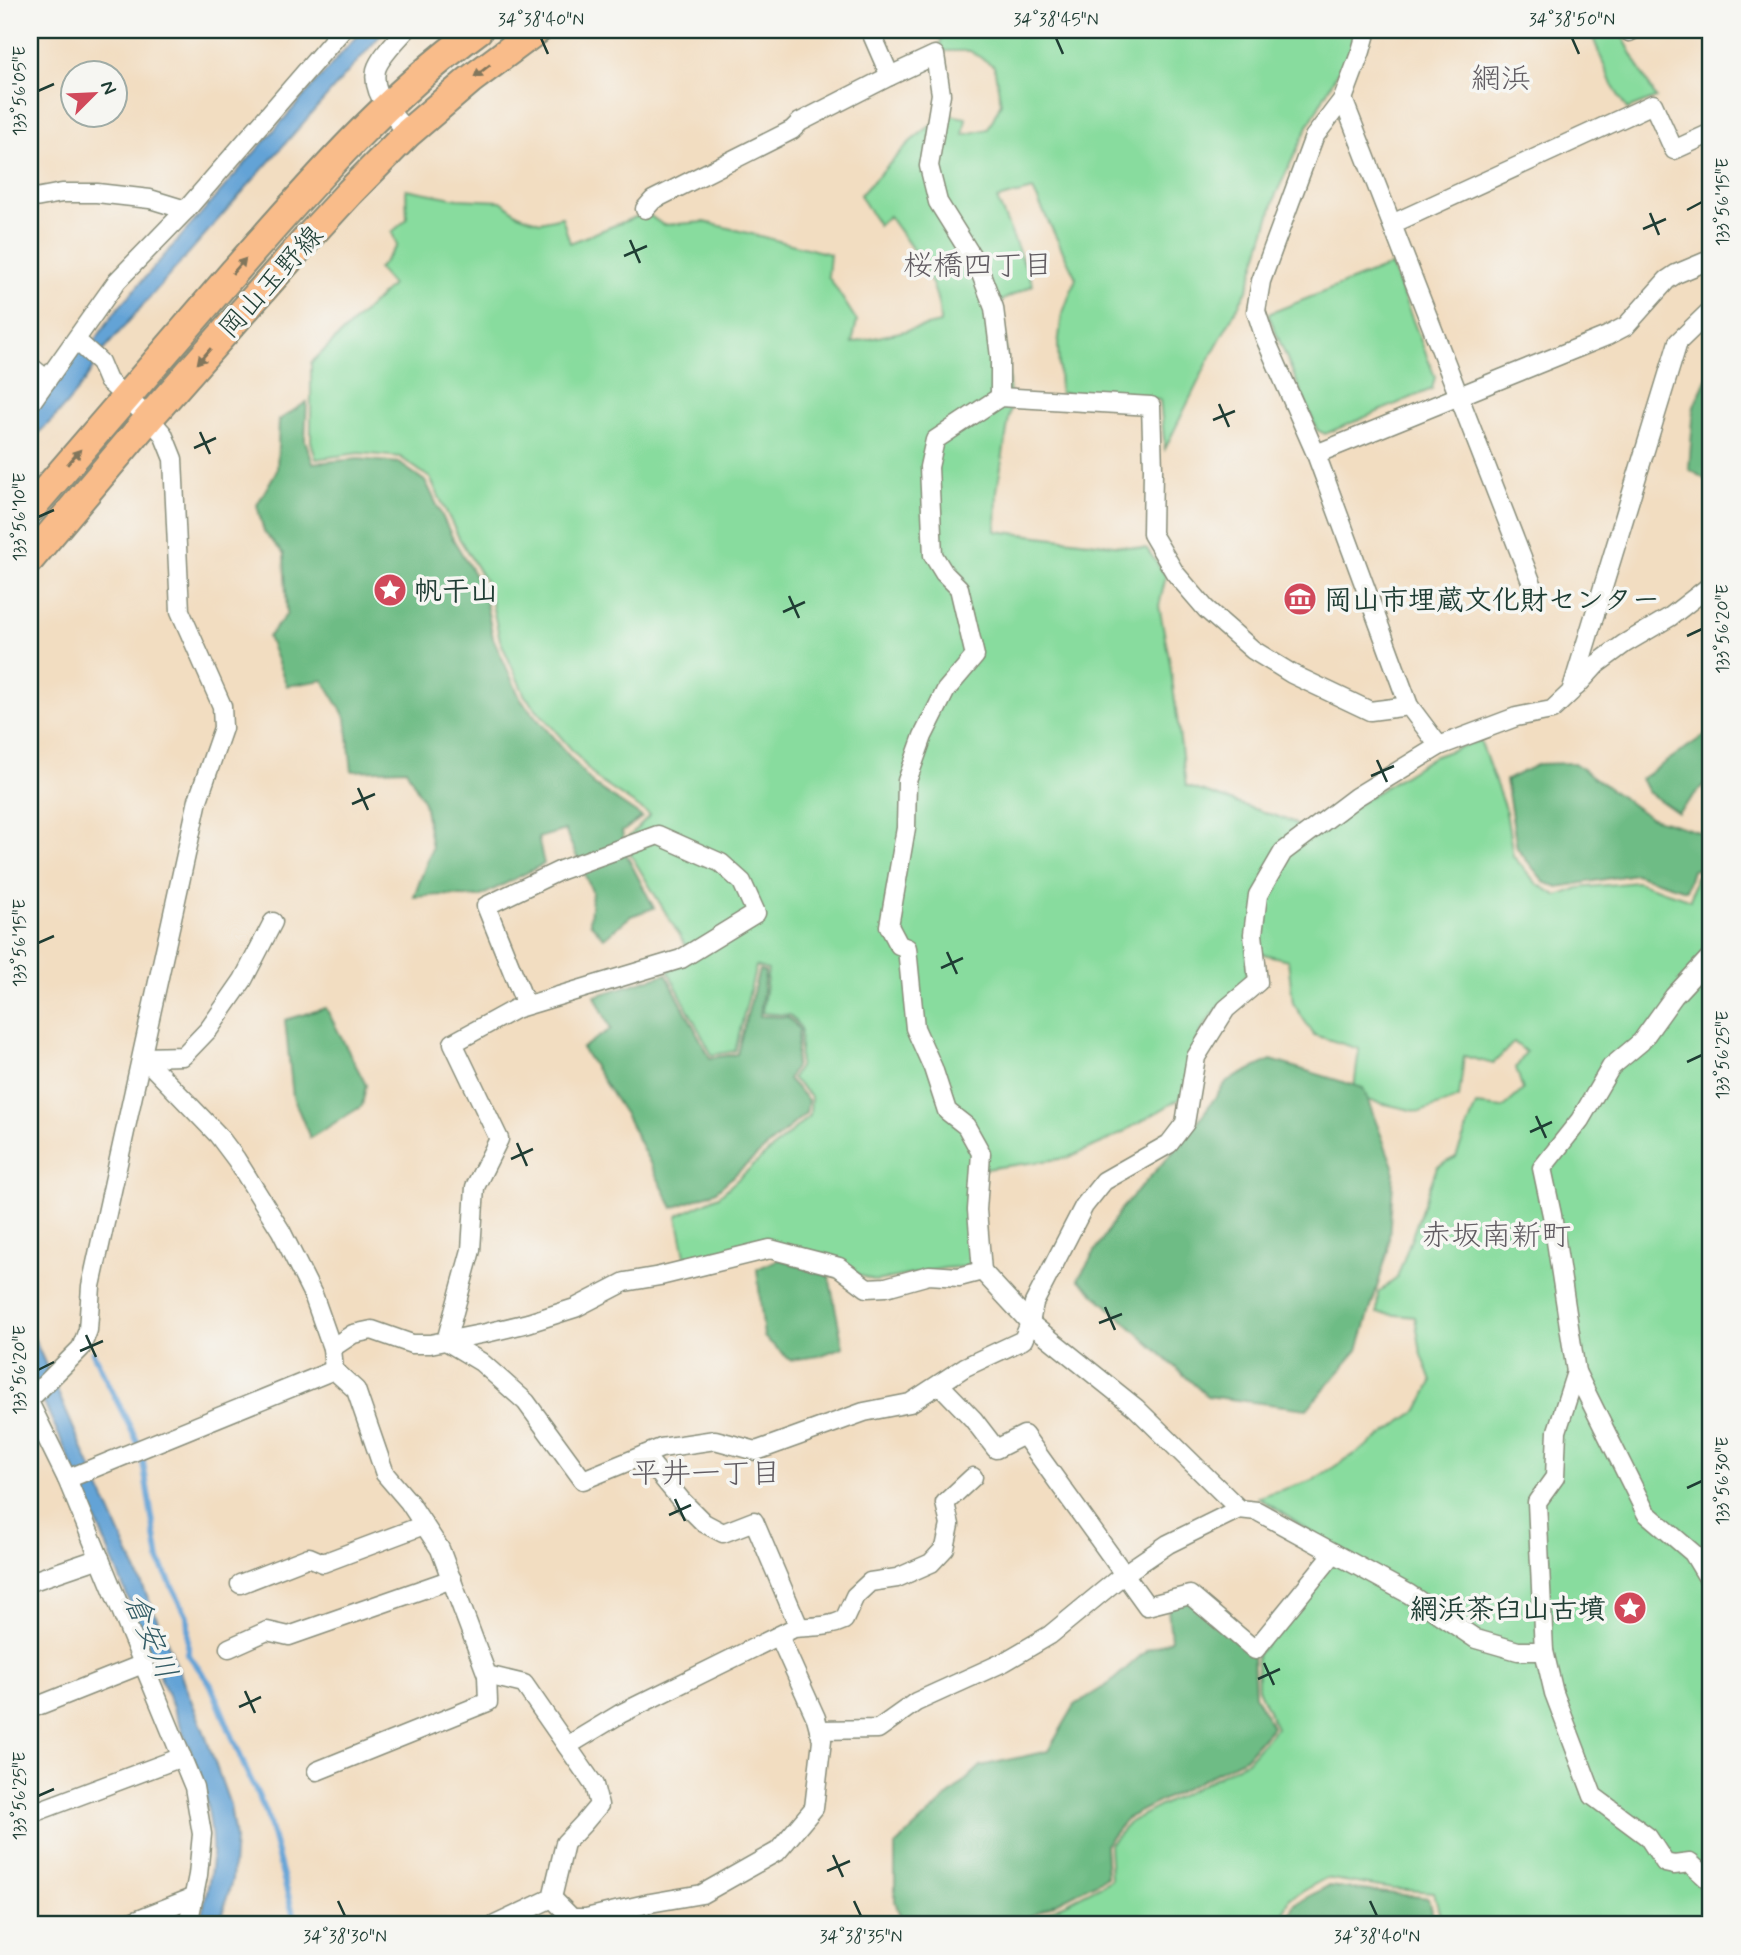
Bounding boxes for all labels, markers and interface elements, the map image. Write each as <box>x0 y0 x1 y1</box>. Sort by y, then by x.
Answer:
text: 34°38'40"N <box>498 8 584 32</box>
text: 34°38'45"N <box>1013 8 1099 32</box>
text: 34°38'50"N <box>1529 8 1615 32</box>
text: 133°56'05"E <box>8 46 32 136</box>
north arrow <box>60 60 130 130</box>
district label: 網浜 <box>1471 60 1531 99</box>
one-way arrow <box>474 63 492 78</box>
text: N <box>94 77 122 99</box>
text: 133°56'15"E <box>1711 158 1735 246</box>
street label: 岡山玉野線 <box>211 218 332 347</box>
district label: 桜橋四丁目 <box>903 247 1053 286</box>
one-way arrow <box>231 258 246 275</box>
one-way arrow <box>197 347 212 364</box>
one-way arrow <box>66 448 82 466</box>
text: 133°56'10"E <box>8 472 32 562</box>
place icon: 帆干山 <box>371 571 409 609</box>
place label: 帆干山 <box>414 574 498 611</box>
museum icon: 岡山市埋蔵文化財センター <box>1281 580 1319 618</box>
place label: 岡山市埋蔵文化財センター <box>1324 583 1660 620</box>
text: 133°56'20"E <box>1711 584 1735 674</box>
text: 133°56'15"E <box>8 899 32 987</box>
text: 133°56'25"E <box>1711 1010 1735 1100</box>
district label: 赤坂南新町 <box>1421 1217 1571 1256</box>
text: 133°56'20"E <box>8 1325 32 1415</box>
text: 133°56'30"E <box>1711 1436 1735 1526</box>
district label: 平井一丁目 <box>631 1455 781 1494</box>
water label: 倉安川 <box>114 1588 185 1686</box>
place icon: 網浜茶臼山古墳 <box>1611 1589 1649 1627</box>
place label: 網浜茶臼山古墳 <box>1410 1592 1606 1629</box>
text: 133°56'25"E <box>8 1751 32 1841</box>
text: 34°38'30"N <box>303 1925 387 1949</box>
text: 34°38'35"N <box>819 1925 903 1949</box>
text: 34°38'40"N <box>1334 1925 1420 1949</box>

